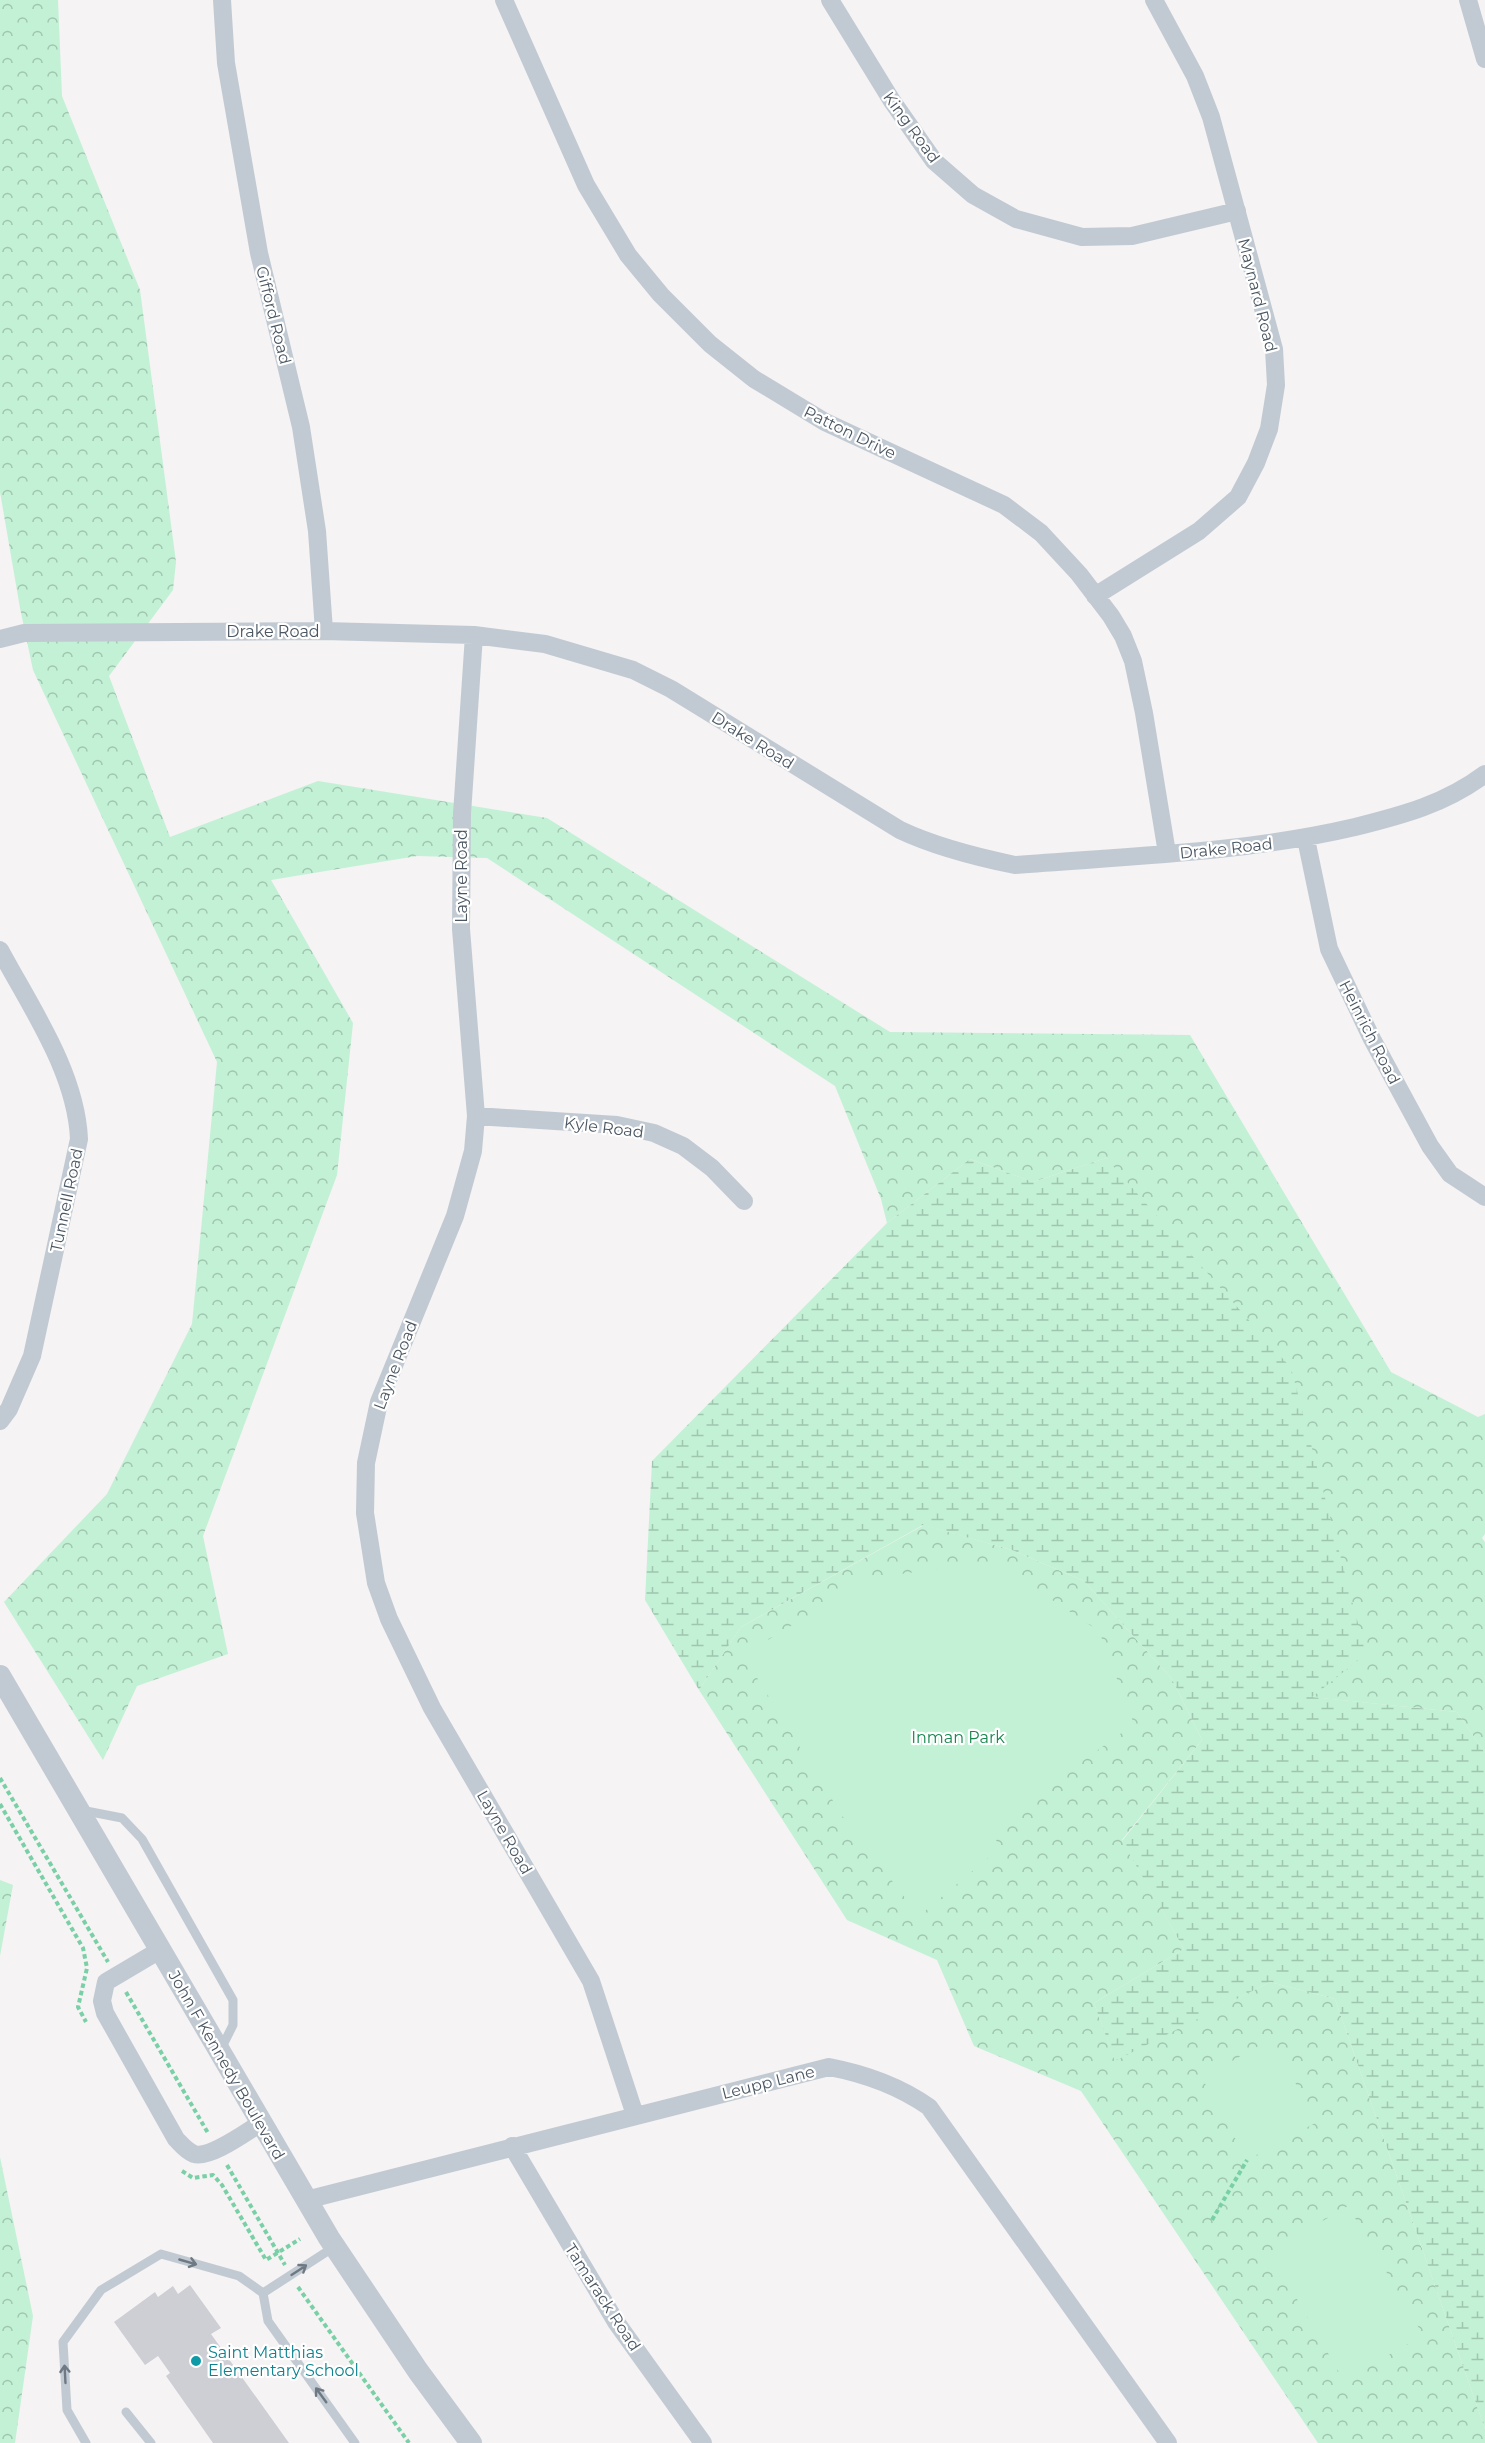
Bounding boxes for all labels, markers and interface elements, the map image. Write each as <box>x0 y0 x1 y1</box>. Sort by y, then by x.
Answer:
street label: King Road <box>879 88 944 167</box>
street label: Maynard Road <box>1234 236 1281 354</box>
street label: Gifford Road <box>252 264 295 366</box>
street label: Patton Drive <box>801 402 899 463</box>
street label: Drake Road <box>226 622 320 641</box>
street label: Drake Road <box>708 708 797 773</box>
street label: Layne Road <box>452 829 471 923</box>
street label: Drake Road <box>1179 834 1273 863</box>
street label: Heinrich Road <box>1335 977 1404 1087</box>
street label: Kyle Road <box>563 1113 645 1142</box>
street label: Tunnell Road <box>46 1146 87 1254</box>
street label: Layne Road <box>370 1318 421 1412</box>
park label: Inman Park <box>911 1728 1005 1747</box>
street label: Layne Road <box>473 1787 536 1878</box>
street label: John F Kennedy Boulevard <box>164 1966 289 2163</box>
street label: Leupp Lane <box>720 2062 816 2103</box>
street label: Tamarack Road <box>561 2240 644 2355</box>
one-way arrow <box>178 2257 197 2268</box>
one-way arrow <box>290 2264 306 2276</box>
place label: Saint Matthias Elementary School <box>208 2343 359 2380</box>
marker: Saint Matthias Elementary School <box>189 2354 203 2368</box>
one-way arrow <box>59 2365 70 2385</box>
one-way arrow <box>315 2388 327 2404</box>

